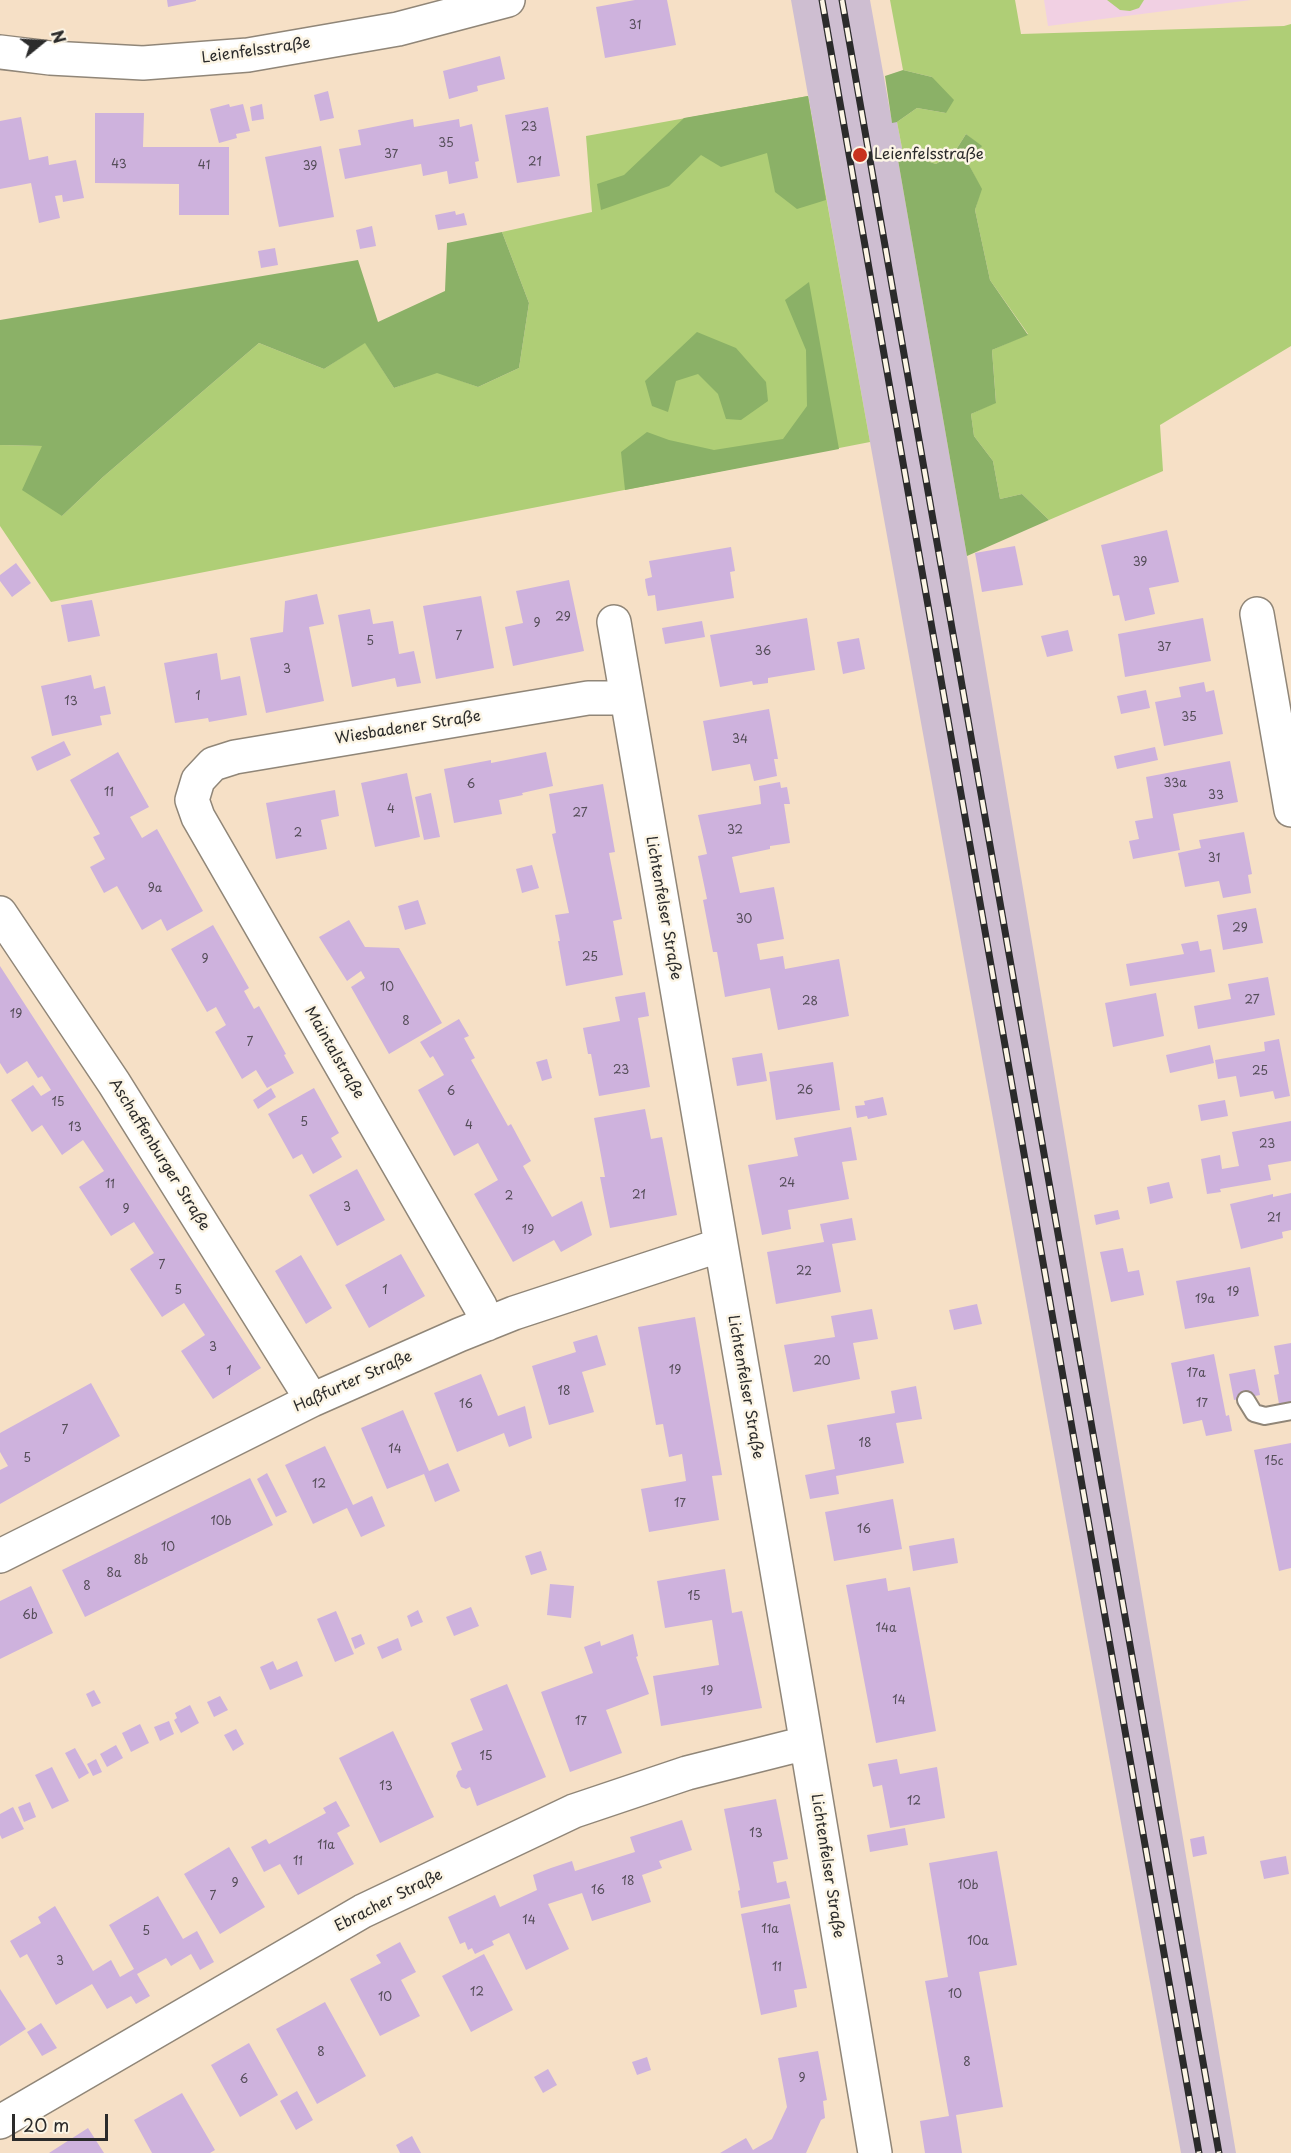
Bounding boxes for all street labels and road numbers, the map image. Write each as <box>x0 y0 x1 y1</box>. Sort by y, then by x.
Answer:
street label: Leienfelsstraße <box>200 34 312 68</box>
street label: Wiesbadener Straße <box>334 708 482 748</box>
street label: Lichtenfelser Straße <box>641 835 685 981</box>
street label: Maintalstraße <box>300 1004 368 1102</box>
street label: Aschaffenburger Straße <box>105 1076 213 1234</box>
street label: Lichtenfelser Straße <box>723 1314 767 1460</box>
street label: Haßfurter Straße <box>291 1348 415 1416</box>
street label: Lichtenfelser Straße <box>807 1793 847 1939</box>
street label: Ebracher Straße <box>332 1866 446 1936</box>

